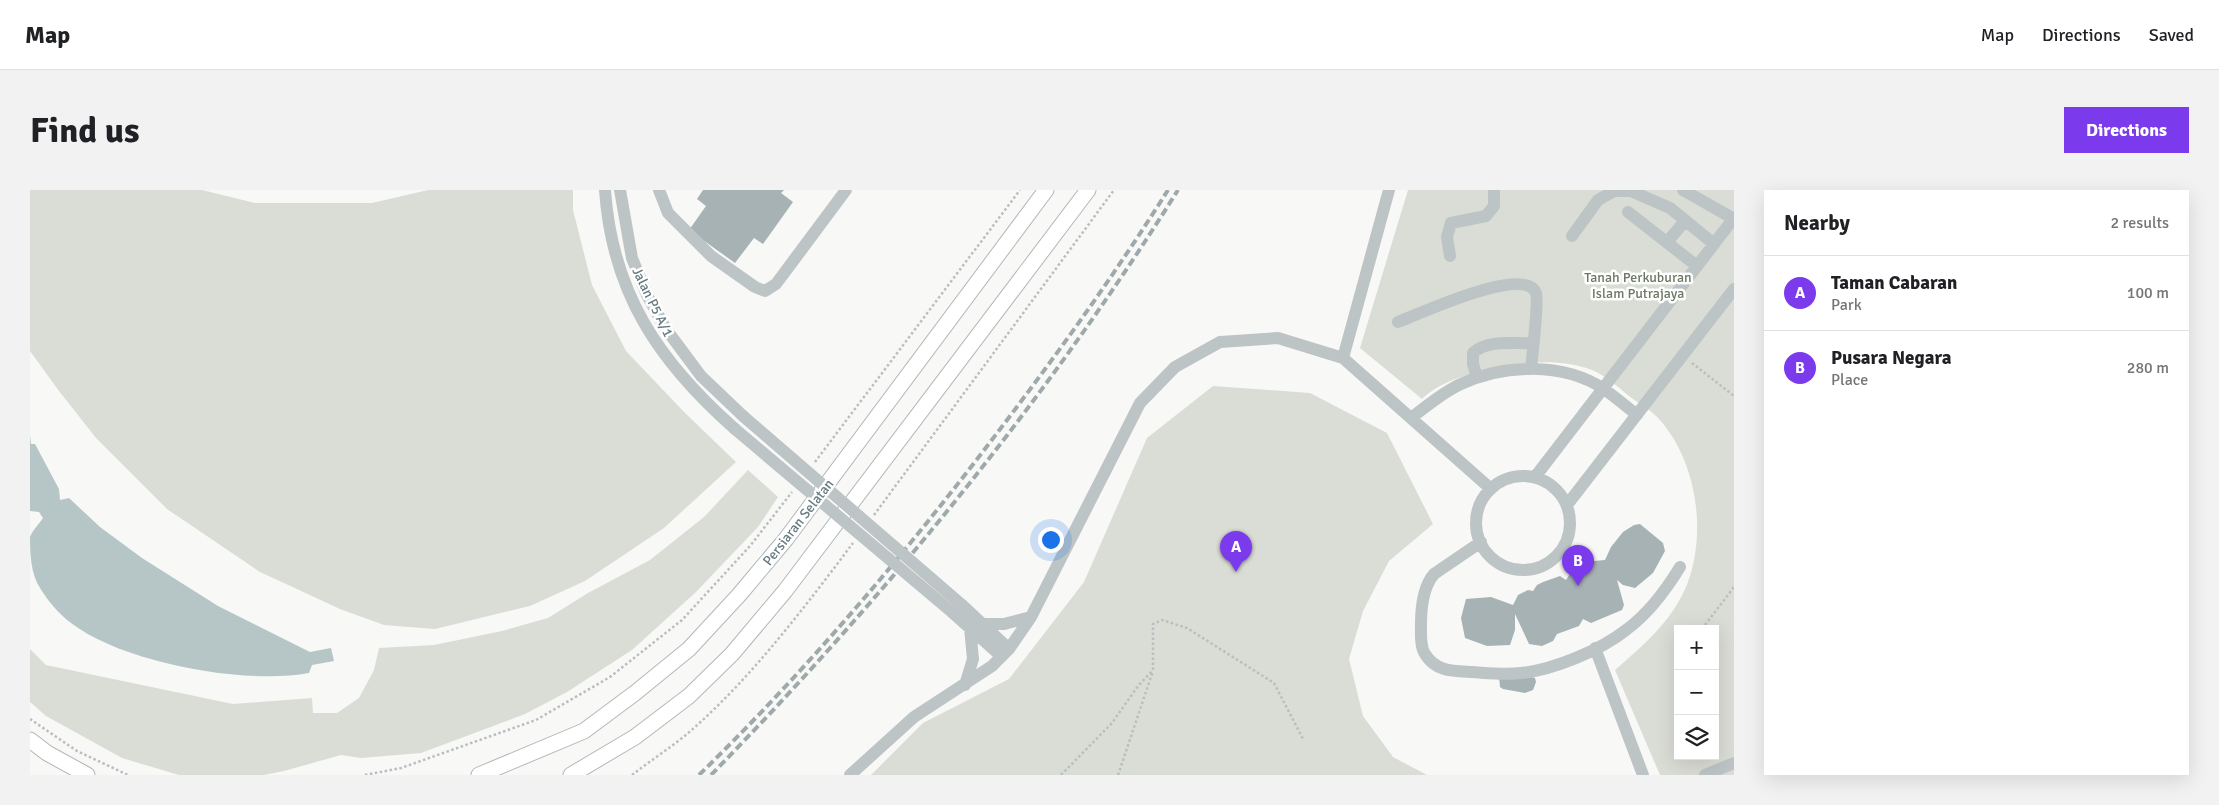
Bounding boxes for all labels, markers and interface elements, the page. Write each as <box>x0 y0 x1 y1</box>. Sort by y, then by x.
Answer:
text: Map <box>25 20 70 50</box>
text: Map <box>1981 24 2014 46</box>
text: Directions <box>2042 24 2121 46</box>
text: Saved <box>2149 24 2194 46</box>
button: Directions <box>2064 107 2189 153</box>
text: Find us <box>30 109 140 152</box>
text: Nearby <box>1784 210 1850 236</box>
text: 2 results <box>2110 213 2169 233</box>
street label: Jalan P5 A/1 <box>628 265 677 340</box>
park label: Tanah Perkuburan Islam Putrajaya <box>1584 269 1692 302</box>
text: Taman Cabaran <box>1831 271 1957 295</box>
text: A <box>1795 283 1805 303</box>
text: 100 m <box>2127 283 2169 303</box>
text: Park <box>1831 295 1862 315</box>
text: Pusara Negara <box>1831 346 1952 370</box>
text: B <box>1795 358 1805 378</box>
text: 280 m <box>2127 358 2169 378</box>
text: Place <box>1831 370 1868 390</box>
street label: Persiaran Selatan <box>759 476 837 569</box>
your location <box>1038 527 1064 553</box>
pin: A <box>1220 531 1252 572</box>
pin: B <box>1562 545 1594 586</box>
map controls <box>1674 625 1719 760</box>
button: + <box>1674 625 1719 670</box>
button: − <box>1674 670 1719 715</box>
button: layers <box>1674 715 1719 760</box>

